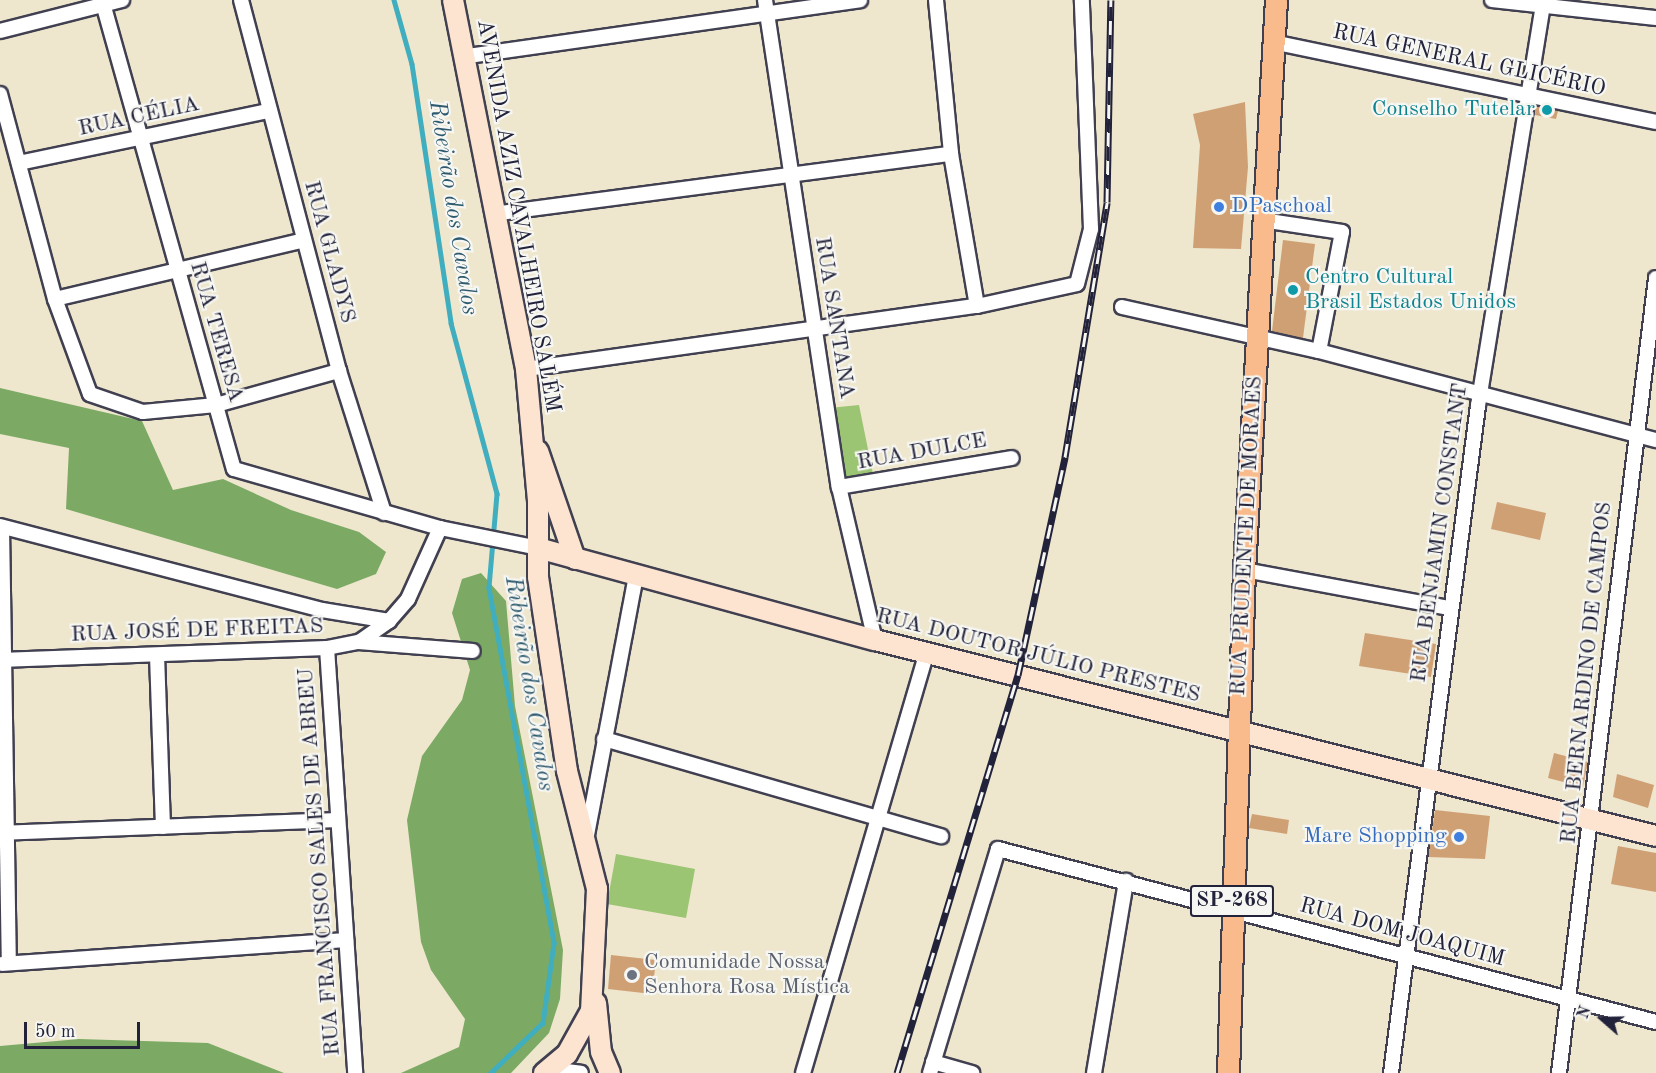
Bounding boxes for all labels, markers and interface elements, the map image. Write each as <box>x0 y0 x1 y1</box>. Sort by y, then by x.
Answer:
street label: AVENIDA AZIZ CAVALHEIRO SALÉM <box>470 17 566 415</box>
street label: RUA GENERAL GLICÉRIO <box>1330 19 1608 103</box>
street label: RUA CÉLIA <box>76 91 202 143</box>
place label: Conselho Tutelar <box>1372 97 1535 123</box>
water label: Ribeirão dos Cavalos <box>421 99 483 317</box>
marker: Conselho Tutelar <box>1540 103 1554 117</box>
street label: RUA GLADYS <box>297 178 361 326</box>
place label: DPaschoal <box>1231 194 1332 220</box>
marker: DPaschoal <box>1212 200 1226 214</box>
street label: RUA SANTANA <box>808 235 860 401</box>
street label: RUA TERESA <box>183 259 249 405</box>
place label: Centro Cultural Brasil Estados Unidos <box>1305 264 1516 316</box>
marker: Centro Cultural Brasil Estados Unidos <box>1286 283 1300 297</box>
street label: RUA PRUDENTE DE MORAES <box>1225 375 1269 697</box>
street label: RUA BENJAMIN CONSTANT <box>1406 382 1474 684</box>
street label: RUA DULCE <box>855 428 989 476</box>
street label: RUA BERNARDINO DE CAMPOS <box>1556 501 1618 845</box>
water label: Ribeirão dos Cavalos <box>497 575 559 793</box>
street label: RUA DOUTOR JÚLIO PRESTES <box>873 603 1203 709</box>
street label: RUA JOSÉ DE FREITAS <box>70 613 324 649</box>
street label: RUA FRANCISCO SALES DE ABREU <box>293 667 347 1057</box>
place label: Mare Shopping <box>1303 824 1447 850</box>
marker: Mare Shopping <box>1452 830 1466 844</box>
road number: SP-268 <box>1188 883 1276 919</box>
street label: RUA DOM JOAQUIM <box>1296 893 1508 973</box>
place label: Comunidade Nossa Senhora Rosa Mística <box>644 949 850 1000</box>
marker: Comunidade Nossa Senhora Rosa Mística <box>625 968 639 982</box>
north arrow <box>1572 989 1632 1049</box>
text: N <box>1575 1004 1595 1021</box>
scale bar <box>27 1010 142 1048</box>
text: 50 m <box>35 1023 75 1041</box>

